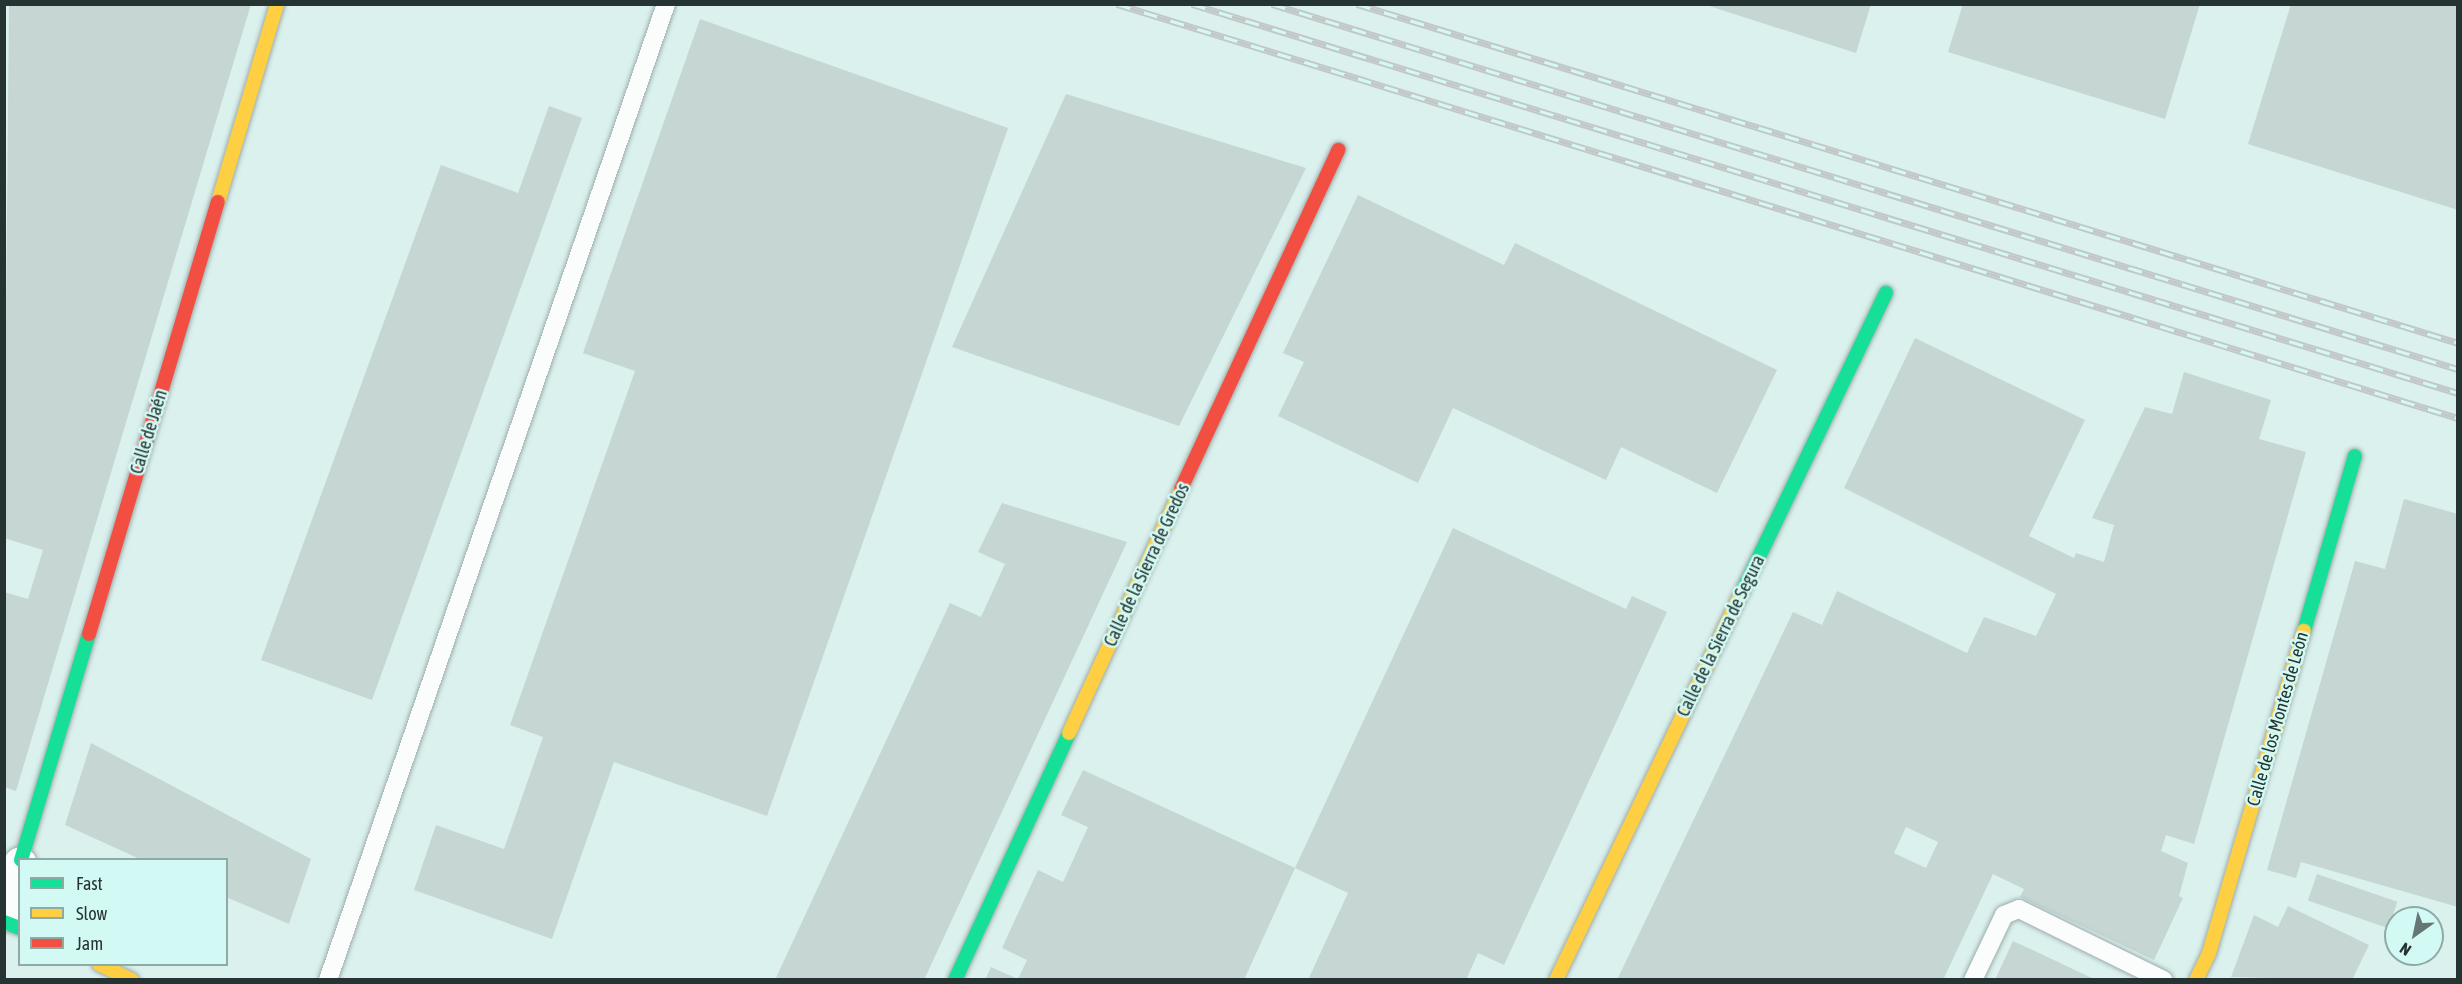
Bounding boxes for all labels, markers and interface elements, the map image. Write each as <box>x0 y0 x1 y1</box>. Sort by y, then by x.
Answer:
street label: Calle de Jaén <box>126 387 172 477</box>
street label: Calle de la Sierra de Gredos <box>1100 480 1194 650</box>
street label: Calle de la Sierra de Segura <box>1673 552 1769 720</box>
street label: Calle de los Montes de León <box>2243 629 2313 809</box>
legend <box>18 858 228 966</box>
text: Fast <box>76 873 103 894</box>
text: Slow <box>76 903 107 924</box>
north arrow <box>2384 906 2444 966</box>
text: Jam <box>76 933 103 954</box>
text: N <box>2396 939 2414 960</box>

